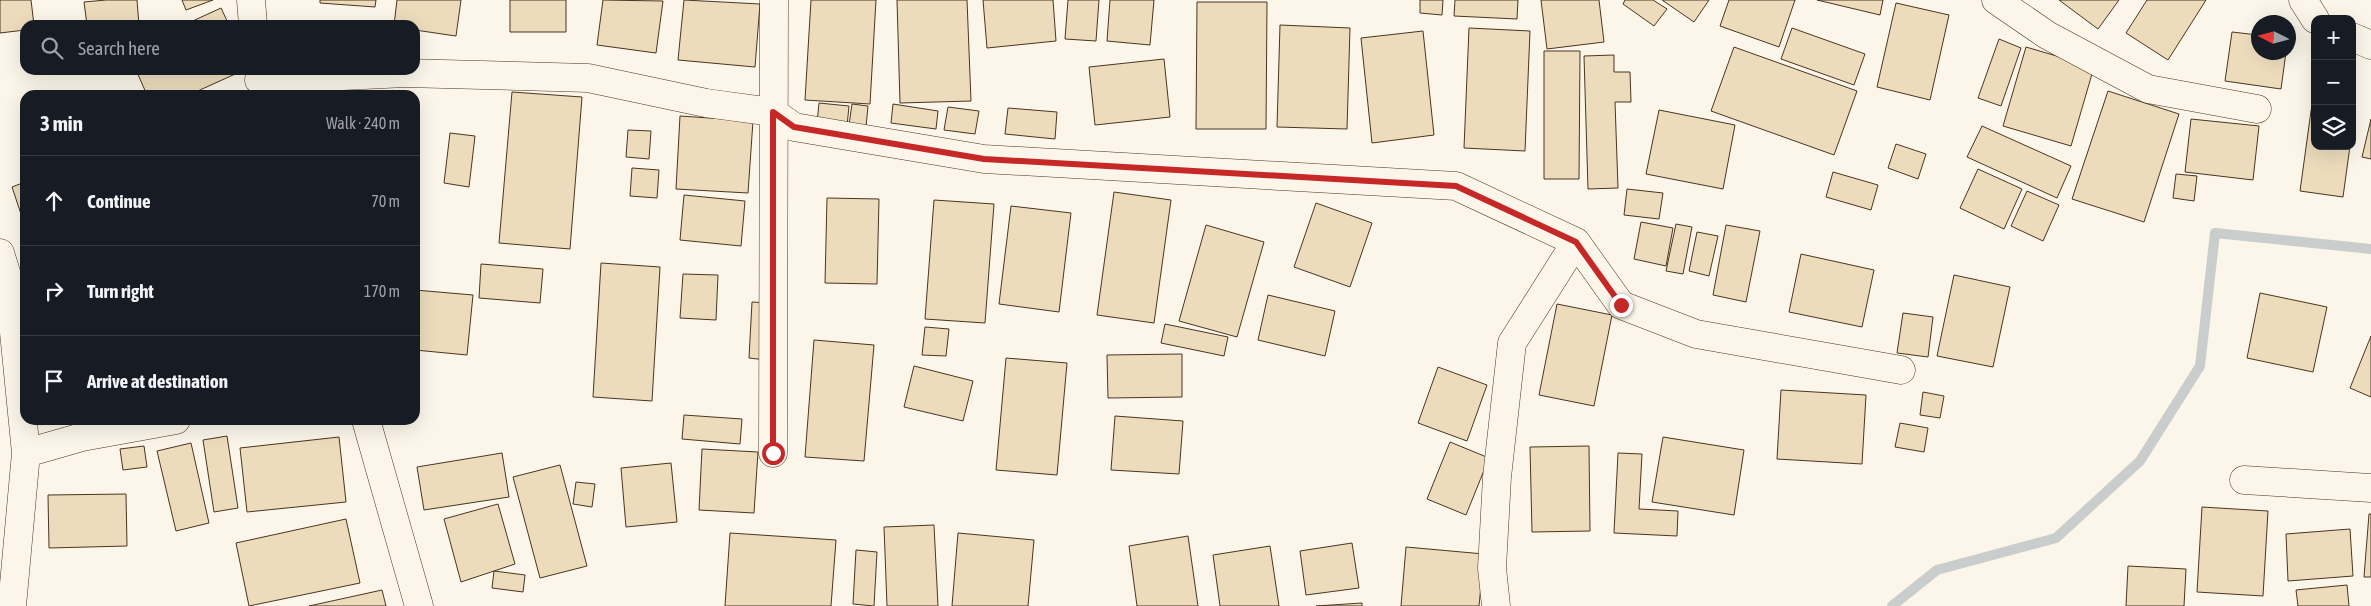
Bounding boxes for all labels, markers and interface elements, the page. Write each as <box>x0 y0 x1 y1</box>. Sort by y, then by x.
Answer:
north arrow <box>2251 15 2296 60</box>
map controls <box>2311 15 2356 150</box>
button: + <box>2311 15 2356 60</box>
search box <box>20 20 420 75</box>
icon: search <box>38 34 66 62</box>
text: Search here <box>78 37 160 59</box>
button: − <box>2311 60 2356 105</box>
button: layers <box>2311 105 2356 150</box>
text: 3 min <box>40 111 83 135</box>
text: Walk · 240 m <box>326 114 400 132</box>
icon: ahead <box>40 187 68 215</box>
text: Continue <box>87 190 151 212</box>
text: 70 m <box>371 192 400 210</box>
icon: right <box>40 277 68 305</box>
text: Turn right <box>87 280 154 302</box>
text: 170 m <box>364 282 400 300</box>
route end <box>1610 294 1633 317</box>
icon: arrive <box>40 367 68 395</box>
text: Arrive at destination <box>87 370 228 392</box>
route start <box>762 442 785 465</box>

